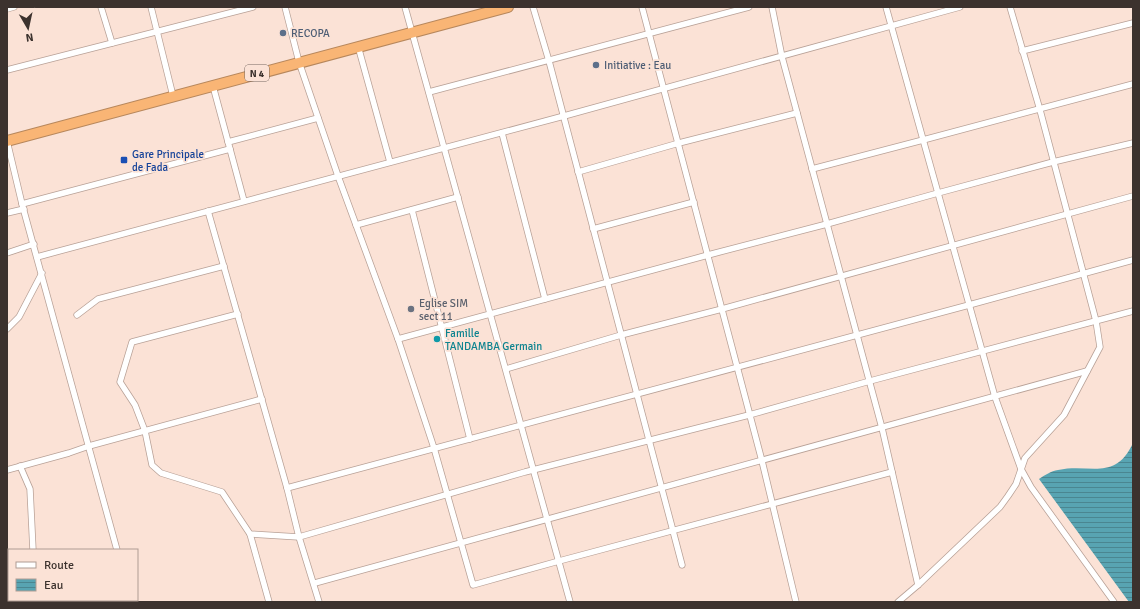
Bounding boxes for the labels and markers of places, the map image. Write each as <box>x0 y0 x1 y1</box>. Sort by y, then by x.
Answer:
place label: RECOPA <box>291 27 330 40</box>
marker: RECOPA <box>278 28 288 38</box>
place label: Initiative : Eau <box>604 59 671 72</box>
marker: Initiative : Eau <box>591 60 601 70</box>
place label: Gare Principale de Fada <box>132 148 204 174</box>
marker: Gare Principale de Fada <box>119 155 129 165</box>
place label: Eglise SIM sect 11 <box>419 297 468 323</box>
marker: Eglise SIM sect 11 <box>406 304 416 314</box>
place label: Famille TANDAMBA Germain <box>445 327 542 353</box>
marker: Famille TANDAMBA Germain <box>432 334 442 344</box>

